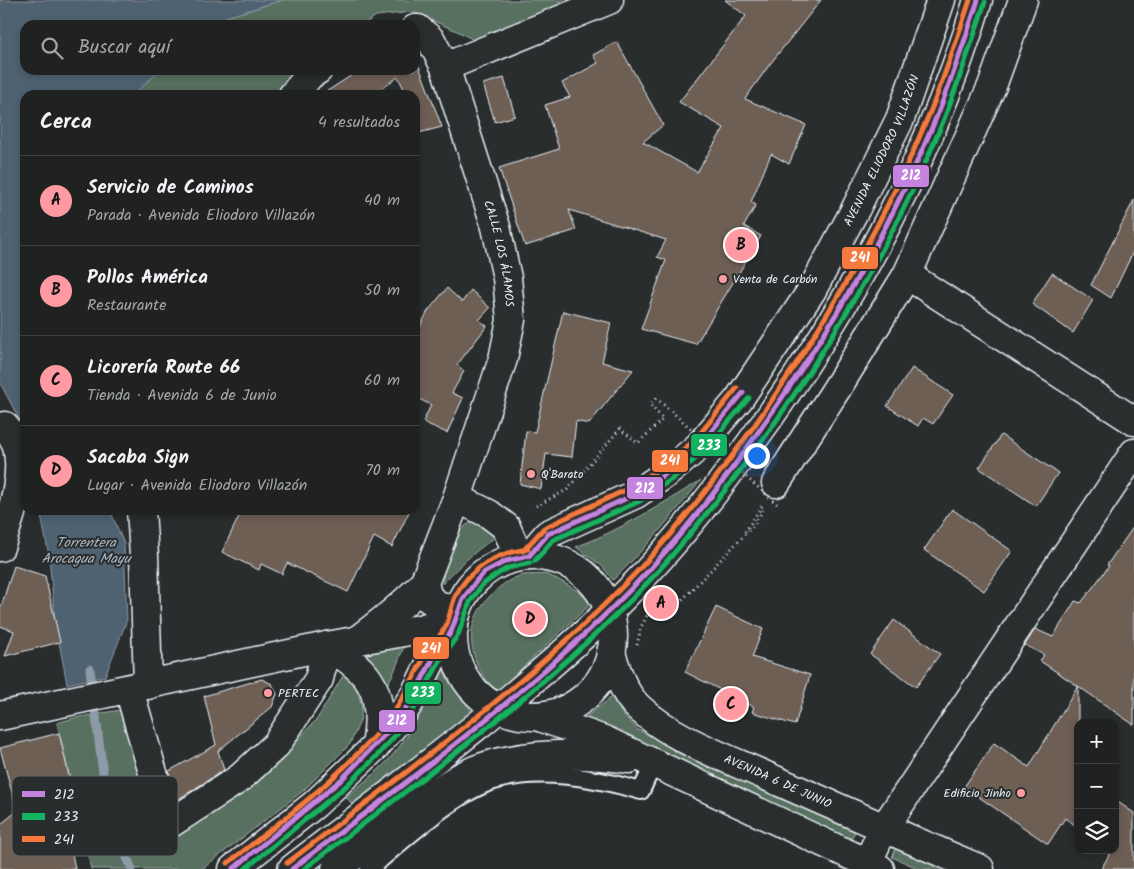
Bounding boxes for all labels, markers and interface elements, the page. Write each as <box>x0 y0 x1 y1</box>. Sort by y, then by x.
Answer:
search box <box>20 20 420 75</box>
text: Buscar aquí <box>78 33 170 63</box>
icon: search <box>38 34 66 62</box>
street label: AVENIDA ELIODORO VILLAZÓN <box>838 72 924 230</box>
text: Cerca <box>40 106 92 139</box>
text: 4 resultados <box>318 110 400 135</box>
line badge: 212 <box>892 164 930 188</box>
text: 212 <box>901 165 921 187</box>
text: Servicio de Caminos <box>87 173 254 203</box>
text: A <box>51 188 61 213</box>
text: 40 m <box>364 188 400 213</box>
street label: CALLE LOS ÁLAMOS <box>478 198 519 308</box>
text: Parada · Avenida Eliodoro Villazón <box>87 203 315 228</box>
pin: B <box>725 226 757 264</box>
line badge: 241 <box>841 246 879 270</box>
text: 241 <box>850 247 871 269</box>
text: Pollos América <box>87 263 208 293</box>
place label: Venta de Carbón <box>733 270 817 289</box>
marker: Venta de Carbón <box>717 273 729 285</box>
text: B <box>51 278 61 303</box>
text: 50 m <box>364 278 400 303</box>
text: Restaurante <box>87 293 166 318</box>
text: Licorería Route 66 <box>87 353 240 383</box>
text: C <box>51 368 61 393</box>
text: 60 m <box>364 368 400 393</box>
text: Tienda · Avenida 6 de Junio <box>87 383 277 408</box>
line badge: 233 <box>690 433 728 457</box>
text: 233 <box>697 435 721 457</box>
text: Sacaba Sign <box>87 443 189 473</box>
your location <box>744 443 770 469</box>
line badge: 241 <box>651 449 689 473</box>
text: 241 <box>660 450 681 472</box>
text: D <box>51 458 61 483</box>
text: 70 m <box>365 458 400 483</box>
place label: Q'Barato <box>541 465 583 484</box>
marker: Q'Barato <box>525 468 537 480</box>
text: Lugar · Avenida Eliodoro Villazón <box>87 473 307 498</box>
line badge: 212 <box>626 476 664 500</box>
text: 212 <box>635 478 655 500</box>
water label: Torrentera Arocagua Mayu <box>42 532 133 570</box>
pin: A <box>645 584 677 622</box>
pin: D <box>514 600 546 638</box>
line badge: 241 <box>412 636 450 660</box>
text: 241 <box>421 638 442 660</box>
line badge: 233 <box>404 681 442 705</box>
text: 233 <box>411 682 435 704</box>
place label: PERTEC <box>278 684 319 703</box>
pin: C <box>715 685 747 723</box>
marker: PERTEC <box>262 687 274 699</box>
line badge: 212 <box>378 709 416 733</box>
text: 212 <box>387 710 407 732</box>
map controls <box>1074 719 1119 854</box>
button: + <box>1074 719 1119 764</box>
street label: AVENIDA 6 DE JUNIO <box>721 749 835 813</box>
button: − <box>1074 764 1119 809</box>
legend <box>12 776 178 856</box>
text: 212 <box>54 784 75 806</box>
place label: Edificio Jinho <box>944 784 1011 803</box>
marker: Edificio Jinho <box>1015 787 1027 799</box>
text: 233 <box>54 806 78 828</box>
button: layers <box>1074 809 1119 854</box>
text: 241 <box>54 829 74 851</box>

